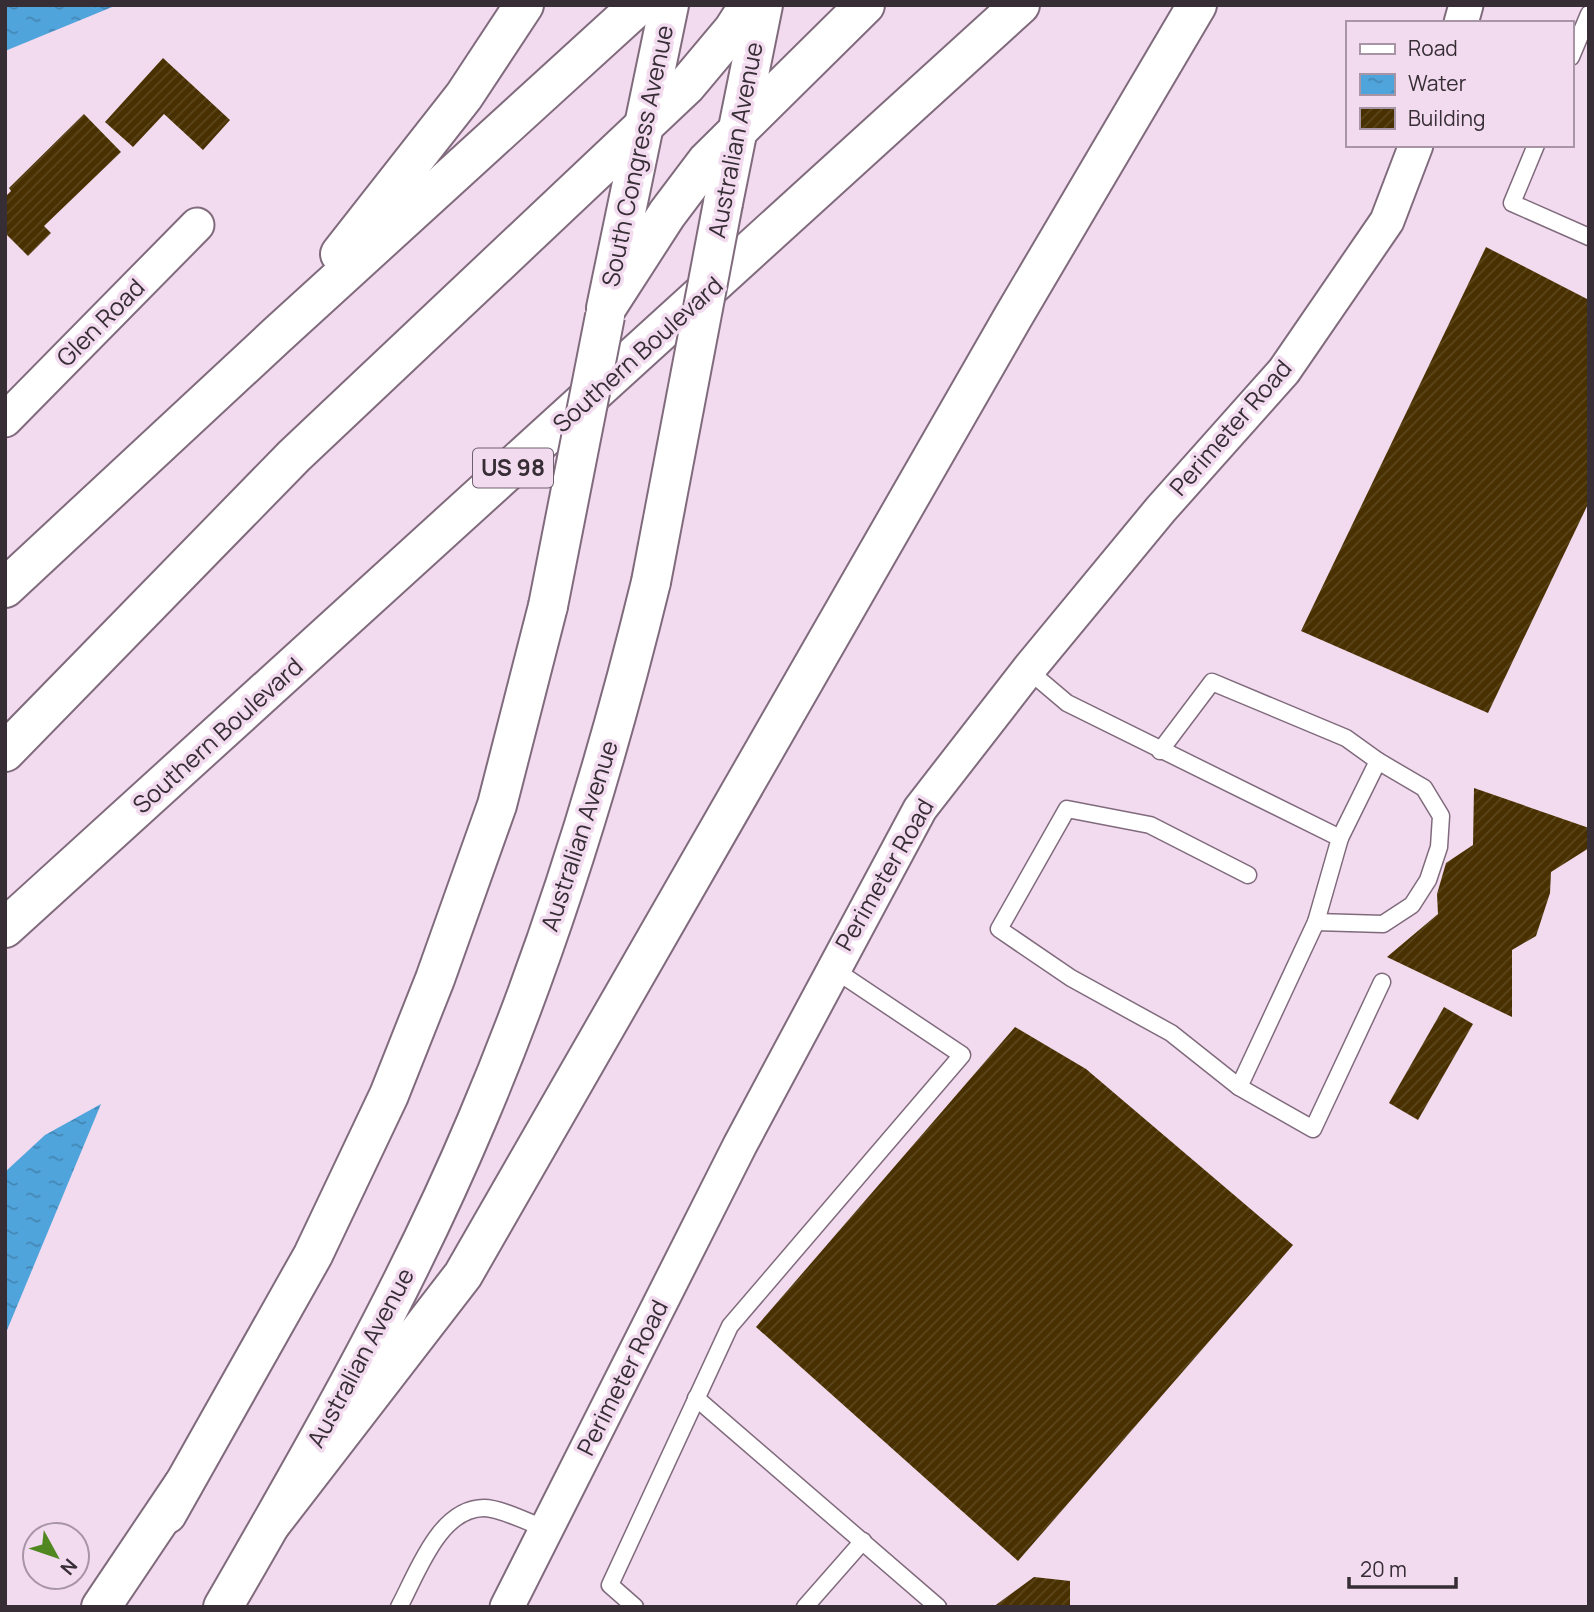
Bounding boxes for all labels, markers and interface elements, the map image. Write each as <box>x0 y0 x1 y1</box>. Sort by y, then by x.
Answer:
legend <box>1346 21 1573 147</box>
street label: South Congress Avenue <box>593 22 680 289</box>
text: Road <box>1408 34 1458 62</box>
street label: Australian Avenue <box>699 39 770 241</box>
text: Water <box>1408 69 1467 97</box>
text: Building <box>1408 104 1485 132</box>
street label: Southern Boulevard <box>545 268 729 439</box>
street label: Glen Road <box>49 271 151 373</box>
street label: Perimeter Road <box>1161 352 1298 502</box>
road number: US 98 <box>473 448 553 488</box>
street label: Southern Boulevard <box>125 649 309 820</box>
street label: Australian Avenue <box>532 736 625 935</box>
street label: Perimeter Road <box>827 792 941 956</box>
street label: Australian Avenue <box>298 1262 421 1453</box>
street label: Perimeter Road <box>568 1294 675 1461</box>
north arrow <box>21 1521 91 1591</box>
scale bar <box>1349 1546 1456 1590</box>
text: N <box>55 1553 83 1581</box>
text: 20 m <box>1360 1555 1407 1583</box>

